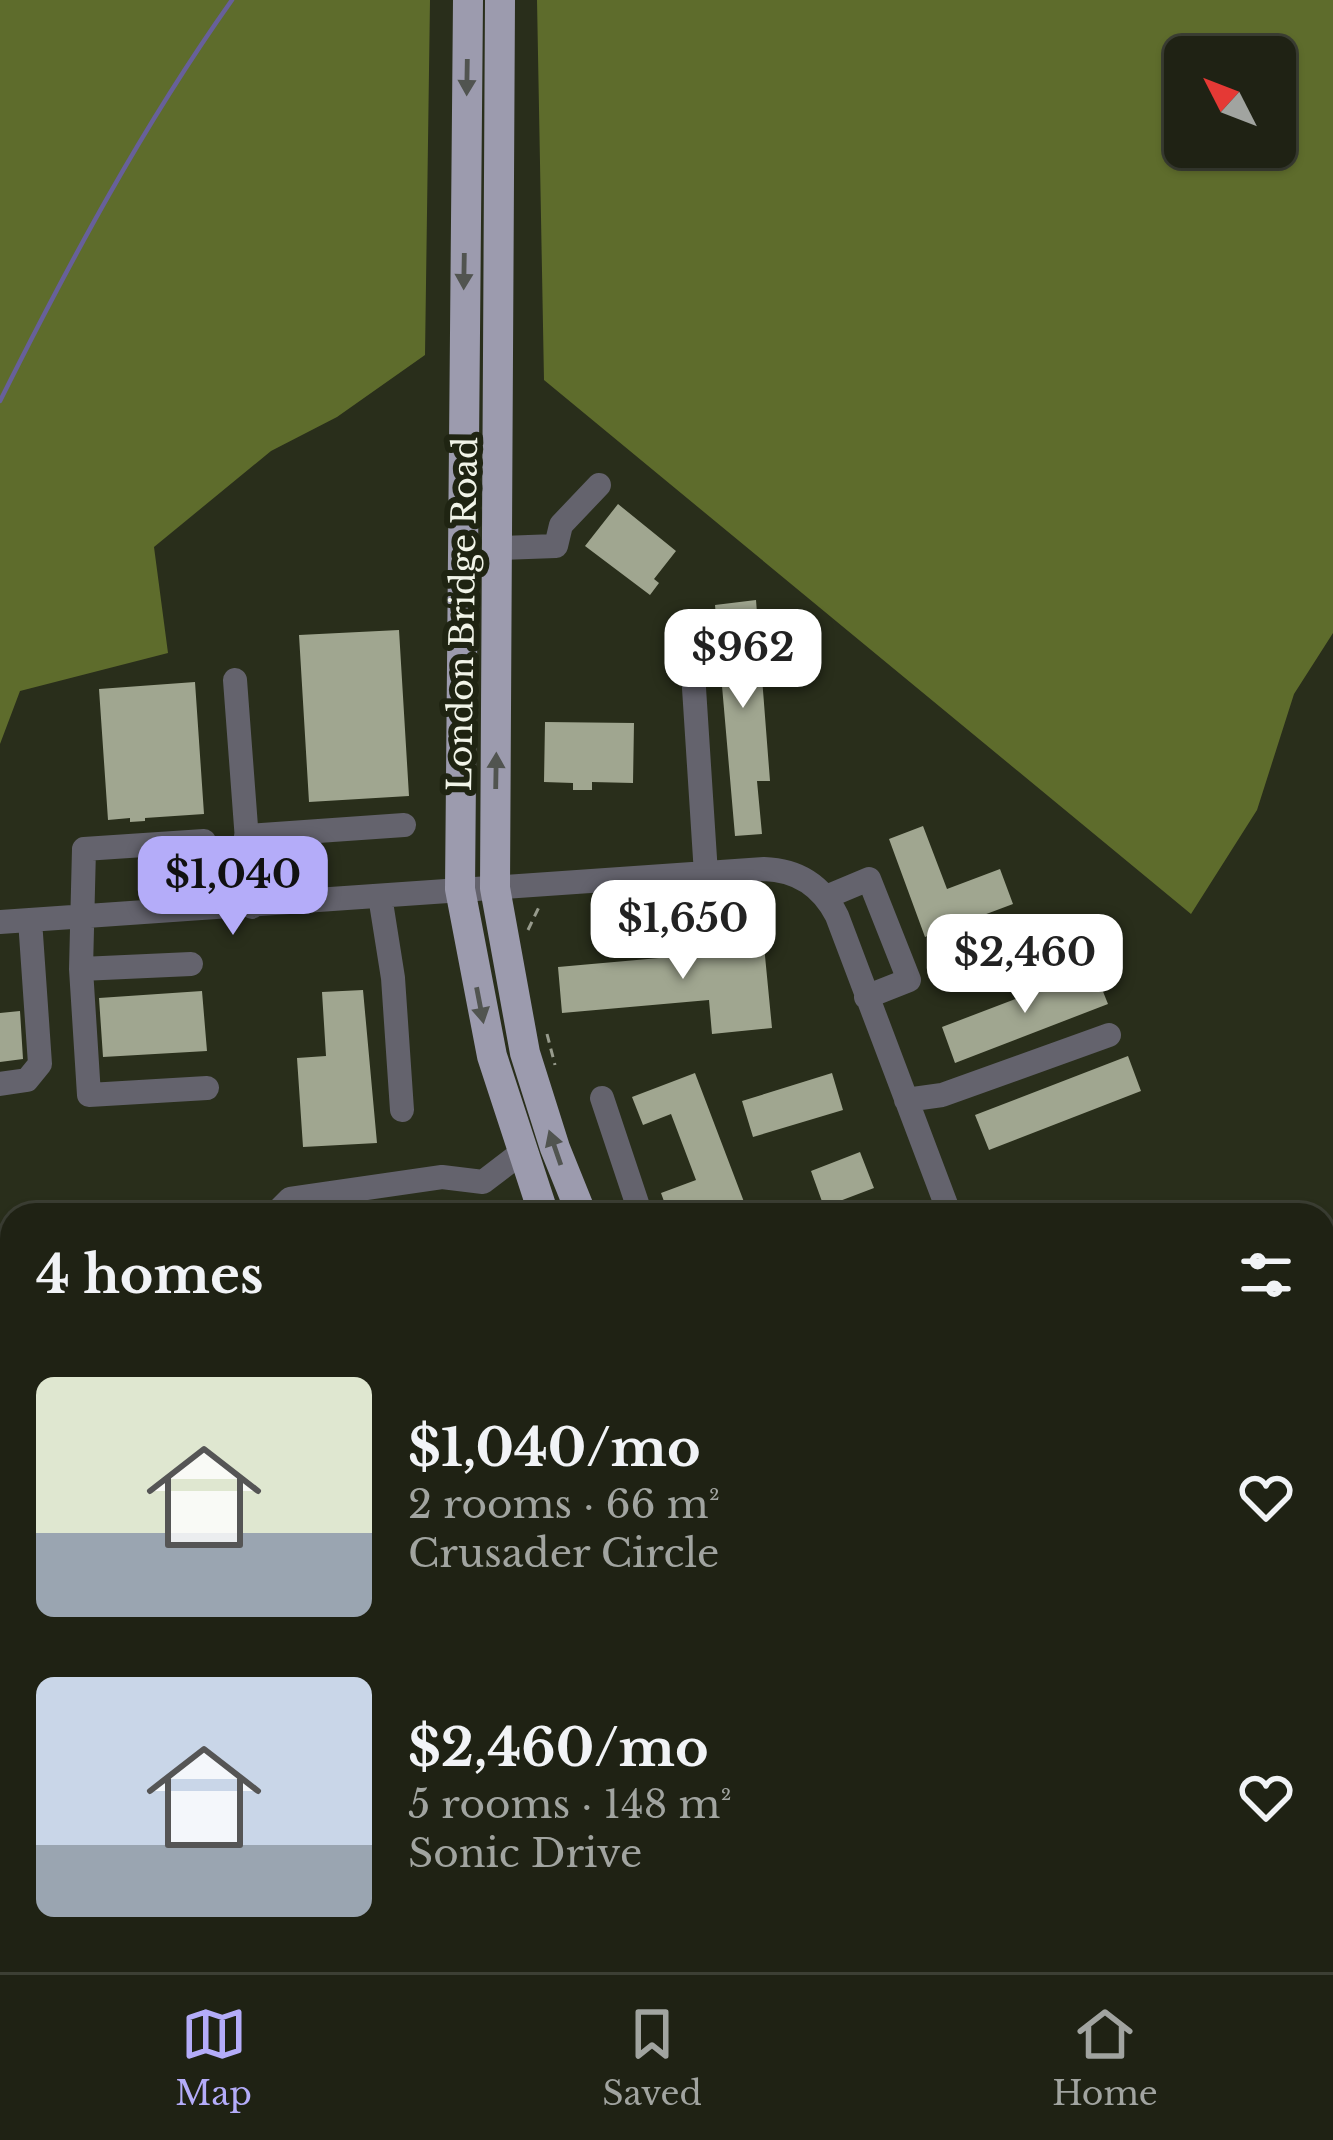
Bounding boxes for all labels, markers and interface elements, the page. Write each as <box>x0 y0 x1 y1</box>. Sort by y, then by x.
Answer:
north arrow <box>1164 36 1296 168</box>
map controls <box>1164 36 1296 168</box>
one-way arrow <box>458 59 477 97</box>
one-way arrow <box>455 253 474 291</box>
street label: London Bridge Road <box>439 436 486 792</box>
pin: $962 <box>672 609 814 711</box>
text: $962 <box>691 623 795 672</box>
one-way arrow <box>487 751 506 789</box>
pin: $1,040 <box>135 836 331 938</box>
text: $1,040 <box>165 850 301 899</box>
pin: $1,650 <box>585 880 781 982</box>
text: $1,650 <box>618 894 748 943</box>
pin: $2,460 <box>927 914 1123 1016</box>
text: $2,460 <box>954 928 1096 977</box>
one-way arrow <box>471 986 490 1024</box>
one-way arrow <box>545 1129 564 1166</box>
icon: filters <box>1233 1242 1299 1308</box>
text: 4 homes <box>36 1244 264 1307</box>
text: $1,040/mo <box>408 1417 701 1480</box>
icon: home <box>132 1425 276 1569</box>
icon: heart <box>1233 1464 1299 1530</box>
text: 2 rooms · 66 m² <box>408 1480 720 1529</box>
text: Crusader Circle <box>408 1529 719 1578</box>
text: $2,460/mo <box>408 1717 709 1780</box>
icon: home <box>132 1725 276 1869</box>
icon: heart <box>1233 1764 1299 1830</box>
text: 5 rooms · 148 m² <box>408 1780 732 1829</box>
text: Sonic Drive <box>408 1829 642 1878</box>
tab: Map <box>175 2001 252 2114</box>
tab: Saved <box>602 2001 702 2114</box>
tab: Home <box>1052 2001 1158 2114</box>

